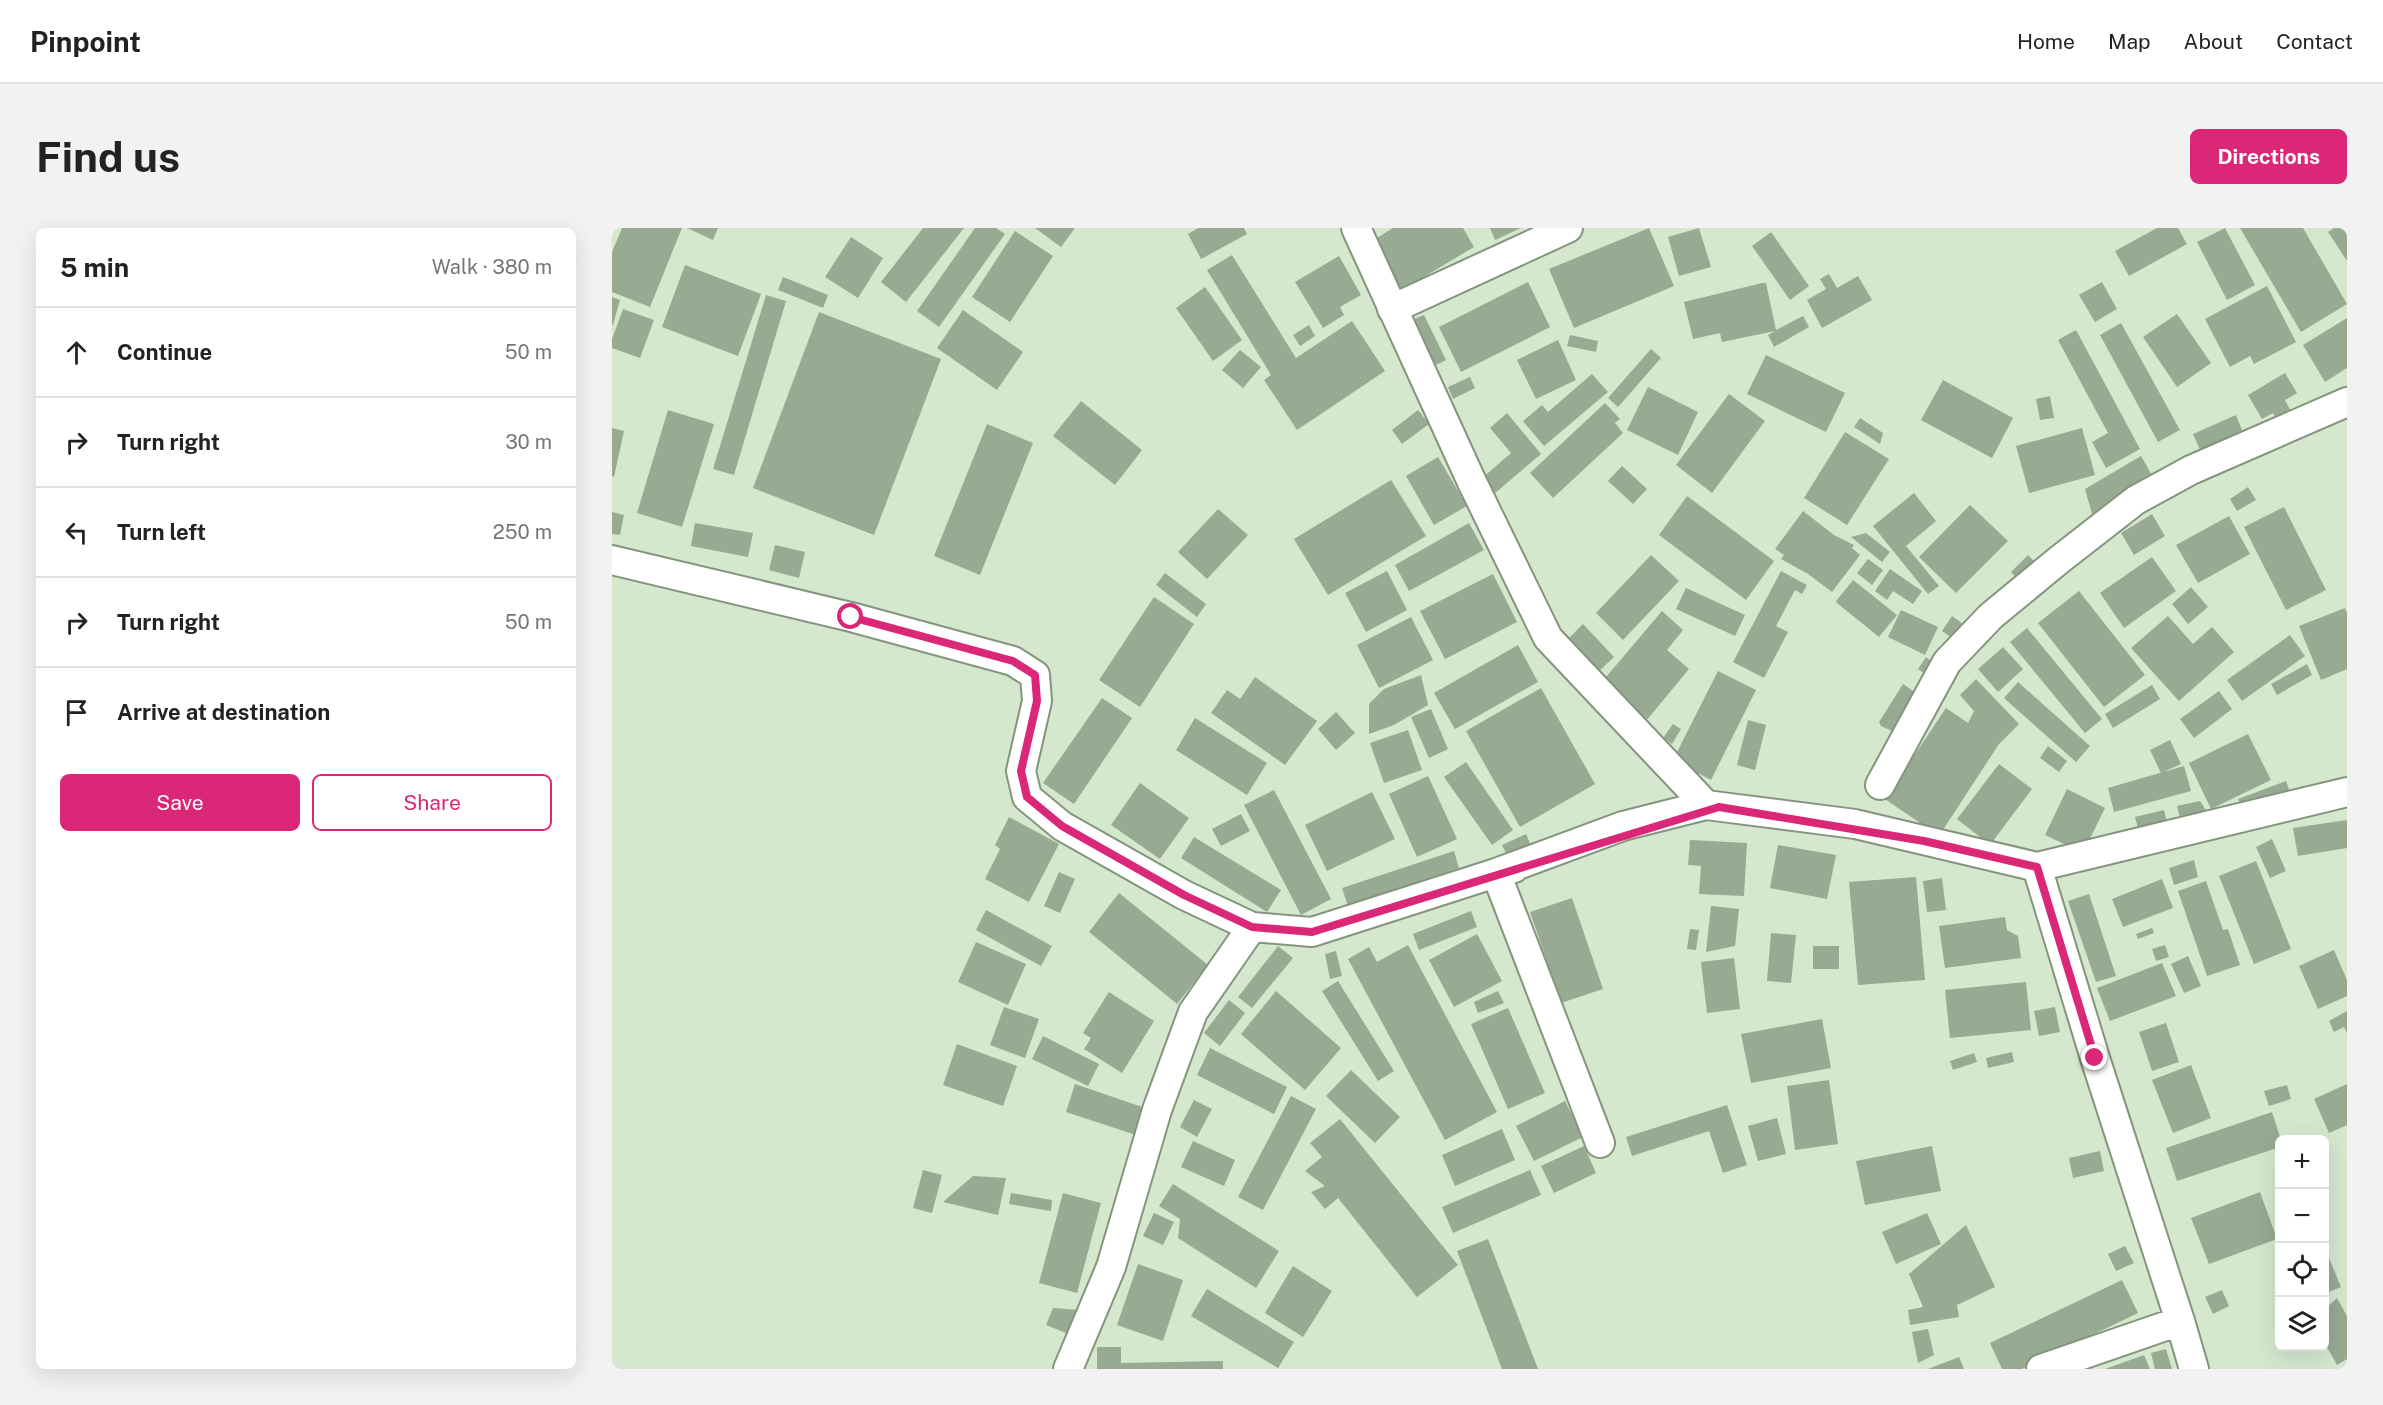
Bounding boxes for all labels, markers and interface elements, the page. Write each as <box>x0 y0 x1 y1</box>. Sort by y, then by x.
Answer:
text: Pinpoint <box>30 25 141 58</box>
text: Home <box>2017 29 2075 54</box>
text: Map <box>2108 29 2151 54</box>
text: About <box>2184 29 2243 54</box>
text: Contact <box>2276 29 2353 54</box>
button: Directions <box>2190 129 2347 184</box>
text: Find us <box>36 132 180 181</box>
text: 5 min <box>60 252 129 283</box>
text: Walk · 380 m <box>432 255 552 279</box>
icon: ahead <box>60 336 93 369</box>
text: Continue <box>117 339 212 365</box>
text: 50 m <box>505 340 552 364</box>
icon: right <box>60 426 93 459</box>
text: Turn right <box>117 429 220 455</box>
text: 30 m <box>505 430 552 454</box>
icon: left <box>60 516 93 549</box>
text: Turn left <box>117 519 206 545</box>
text: 250 m <box>493 520 552 544</box>
route start <box>837 603 863 629</box>
icon: right <box>60 606 93 639</box>
text: Turn right <box>117 609 220 635</box>
text: 50 m <box>505 610 552 634</box>
icon: arrive <box>60 696 93 729</box>
text: Arrive at destination <box>117 699 330 725</box>
button: Save <box>60 774 300 831</box>
button: Share <box>312 774 552 831</box>
route end <box>2081 1044 2107 1070</box>
map controls <box>2275 1135 2329 1351</box>
button: + <box>2275 1135 2329 1189</box>
button: − <box>2275 1189 2329 1243</box>
button: locate <box>2275 1243 2329 1297</box>
button: layers <box>2275 1297 2329 1351</box>

